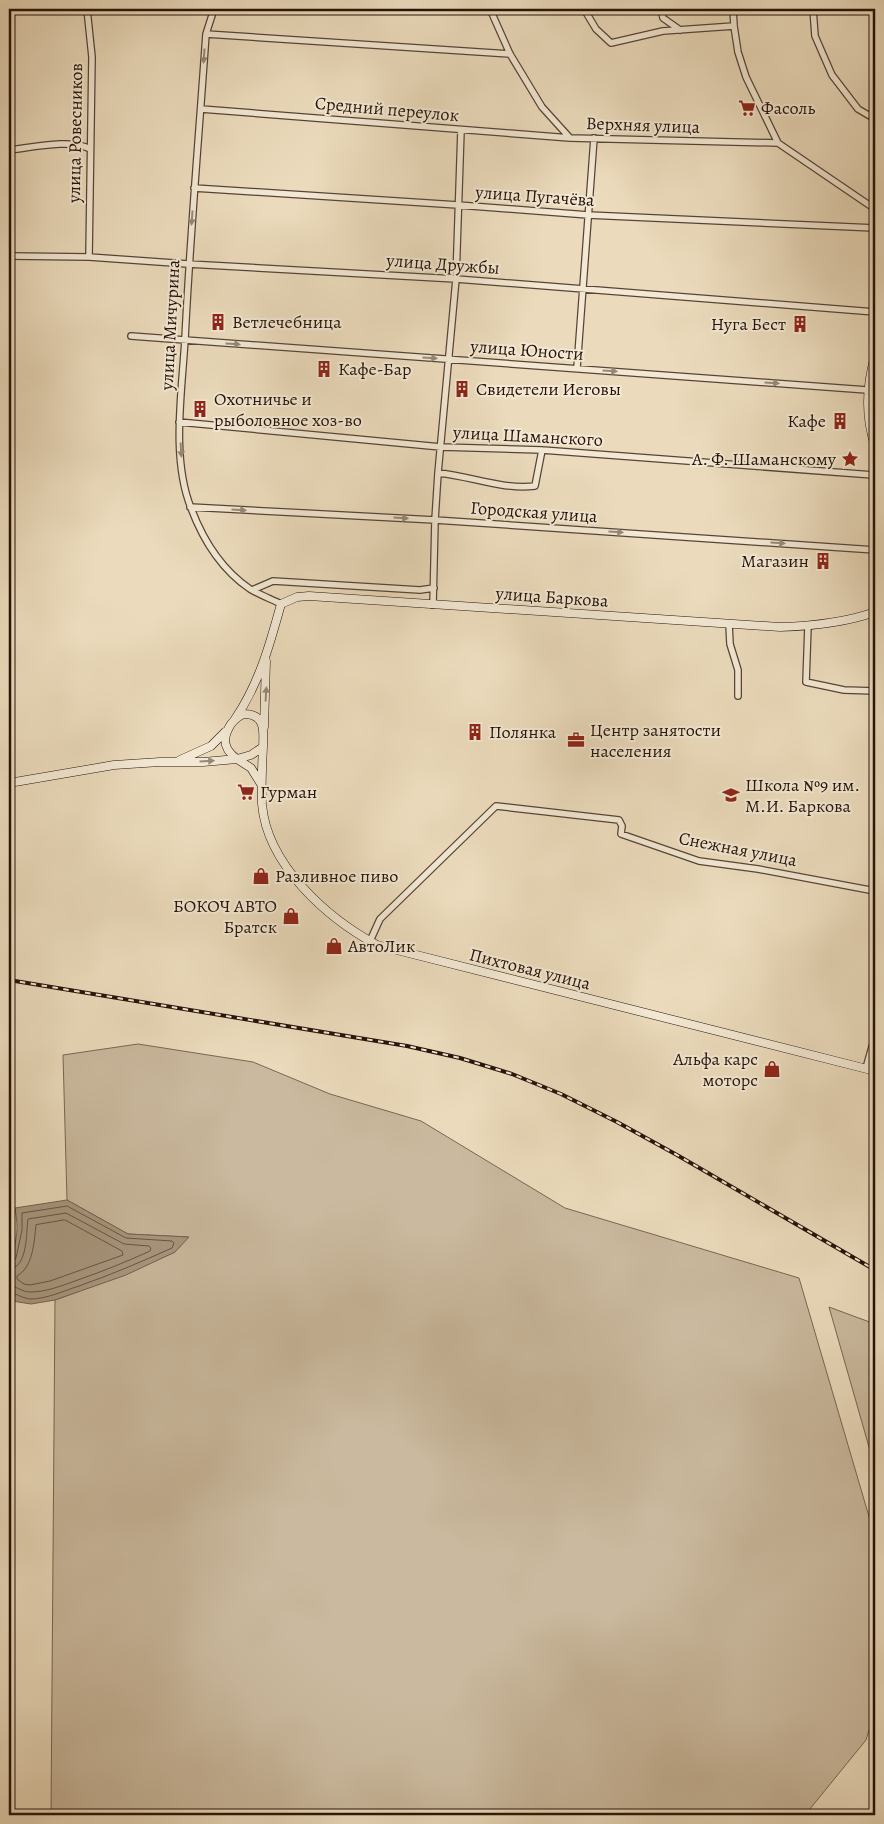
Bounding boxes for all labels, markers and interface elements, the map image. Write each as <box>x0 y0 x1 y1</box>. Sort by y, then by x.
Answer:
one-way arrow <box>200 49 208 65</box>
street label: улица Ровесников <box>62 63 88 204</box>
street label: Средний переулок <box>314 91 460 127</box>
place label: Фасоль <box>761 96 816 120</box>
supermarket icon: Фасоль <box>737 98 757 118</box>
street label: Верхняя улица <box>586 111 701 139</box>
street label: улица Пугачёва <box>474 180 596 212</box>
one-way arrow <box>187 211 195 227</box>
street label: улица Дружбы <box>385 248 500 280</box>
street label: улица Мичурина <box>155 258 185 392</box>
place label: Ветлечебница <box>232 310 342 334</box>
building icon: Ветлечебница <box>208 312 228 332</box>
place label: Нуга Бест <box>711 312 786 336</box>
building icon: Нуга Бест <box>790 314 810 334</box>
street label: улица Юности <box>469 334 584 366</box>
one-way arrow <box>225 341 241 349</box>
one-way arrow <box>422 354 438 362</box>
place label: Кафе-Бар <box>338 357 412 381</box>
building icon: Кафе-Бар <box>314 359 334 379</box>
one-way arrow <box>602 367 618 375</box>
place label: Свидетели Иеговы <box>476 377 621 401</box>
building icon: Свидетели Иеговы <box>452 379 472 399</box>
one-way arrow <box>764 380 780 388</box>
place label: Охотничье и рыболовное хоз-во <box>214 387 362 432</box>
building icon: Охотничье и рыболовное хоз-во <box>190 399 210 419</box>
place label: Кафе <box>787 409 826 433</box>
building icon: Кафе <box>830 411 850 431</box>
street label: улица Шаманского <box>451 420 604 452</box>
one-way arrow <box>177 443 185 459</box>
place label: А. Ф. Шаманскому <box>691 447 837 471</box>
place icon: А. Ф. Шаманскому <box>840 449 860 469</box>
street label: Городская улица <box>470 496 599 528</box>
one-way arrow <box>231 506 247 514</box>
one-way arrow <box>394 515 410 523</box>
one-way arrow <box>608 529 624 537</box>
one-way arrow <box>770 540 786 548</box>
place label: Магазин <box>741 549 809 573</box>
building icon: Магазин <box>813 551 833 571</box>
street label: улица Баркова <box>494 581 610 613</box>
one-way arrow <box>262 685 270 701</box>
place label: Центр занятости населения <box>590 718 721 763</box>
place label: Полянка <box>489 720 557 744</box>
building icon: Полянка <box>465 722 485 742</box>
office icon: Центр занятости населения <box>566 730 586 750</box>
one-way arrow <box>199 757 215 765</box>
place label: Школа №9 им. М.И. Баркова <box>745 773 860 818</box>
place label: Гурман <box>260 780 317 804</box>
supermarket icon: Гурман <box>236 782 256 802</box>
school or university icon: Школа №9 им. М.И. Баркова <box>721 785 741 805</box>
street label: Снежная улица <box>677 826 800 872</box>
place label: Разливное пиво <box>275 864 398 888</box>
shop icon: Разливное пиво <box>251 866 271 886</box>
place label: БОКОЧ АВТО Братск <box>173 894 277 939</box>
shop icon: БОКОЧ АВТО Братск <box>281 906 301 926</box>
place label: АвтоЛик <box>347 934 415 958</box>
shop icon: АвтоЛик <box>324 936 344 956</box>
street label: Пихтовая улица <box>467 942 594 996</box>
place label: Альфа карс моторс <box>672 1047 758 1092</box>
shop icon: Альфа карс моторс <box>762 1059 782 1079</box>

